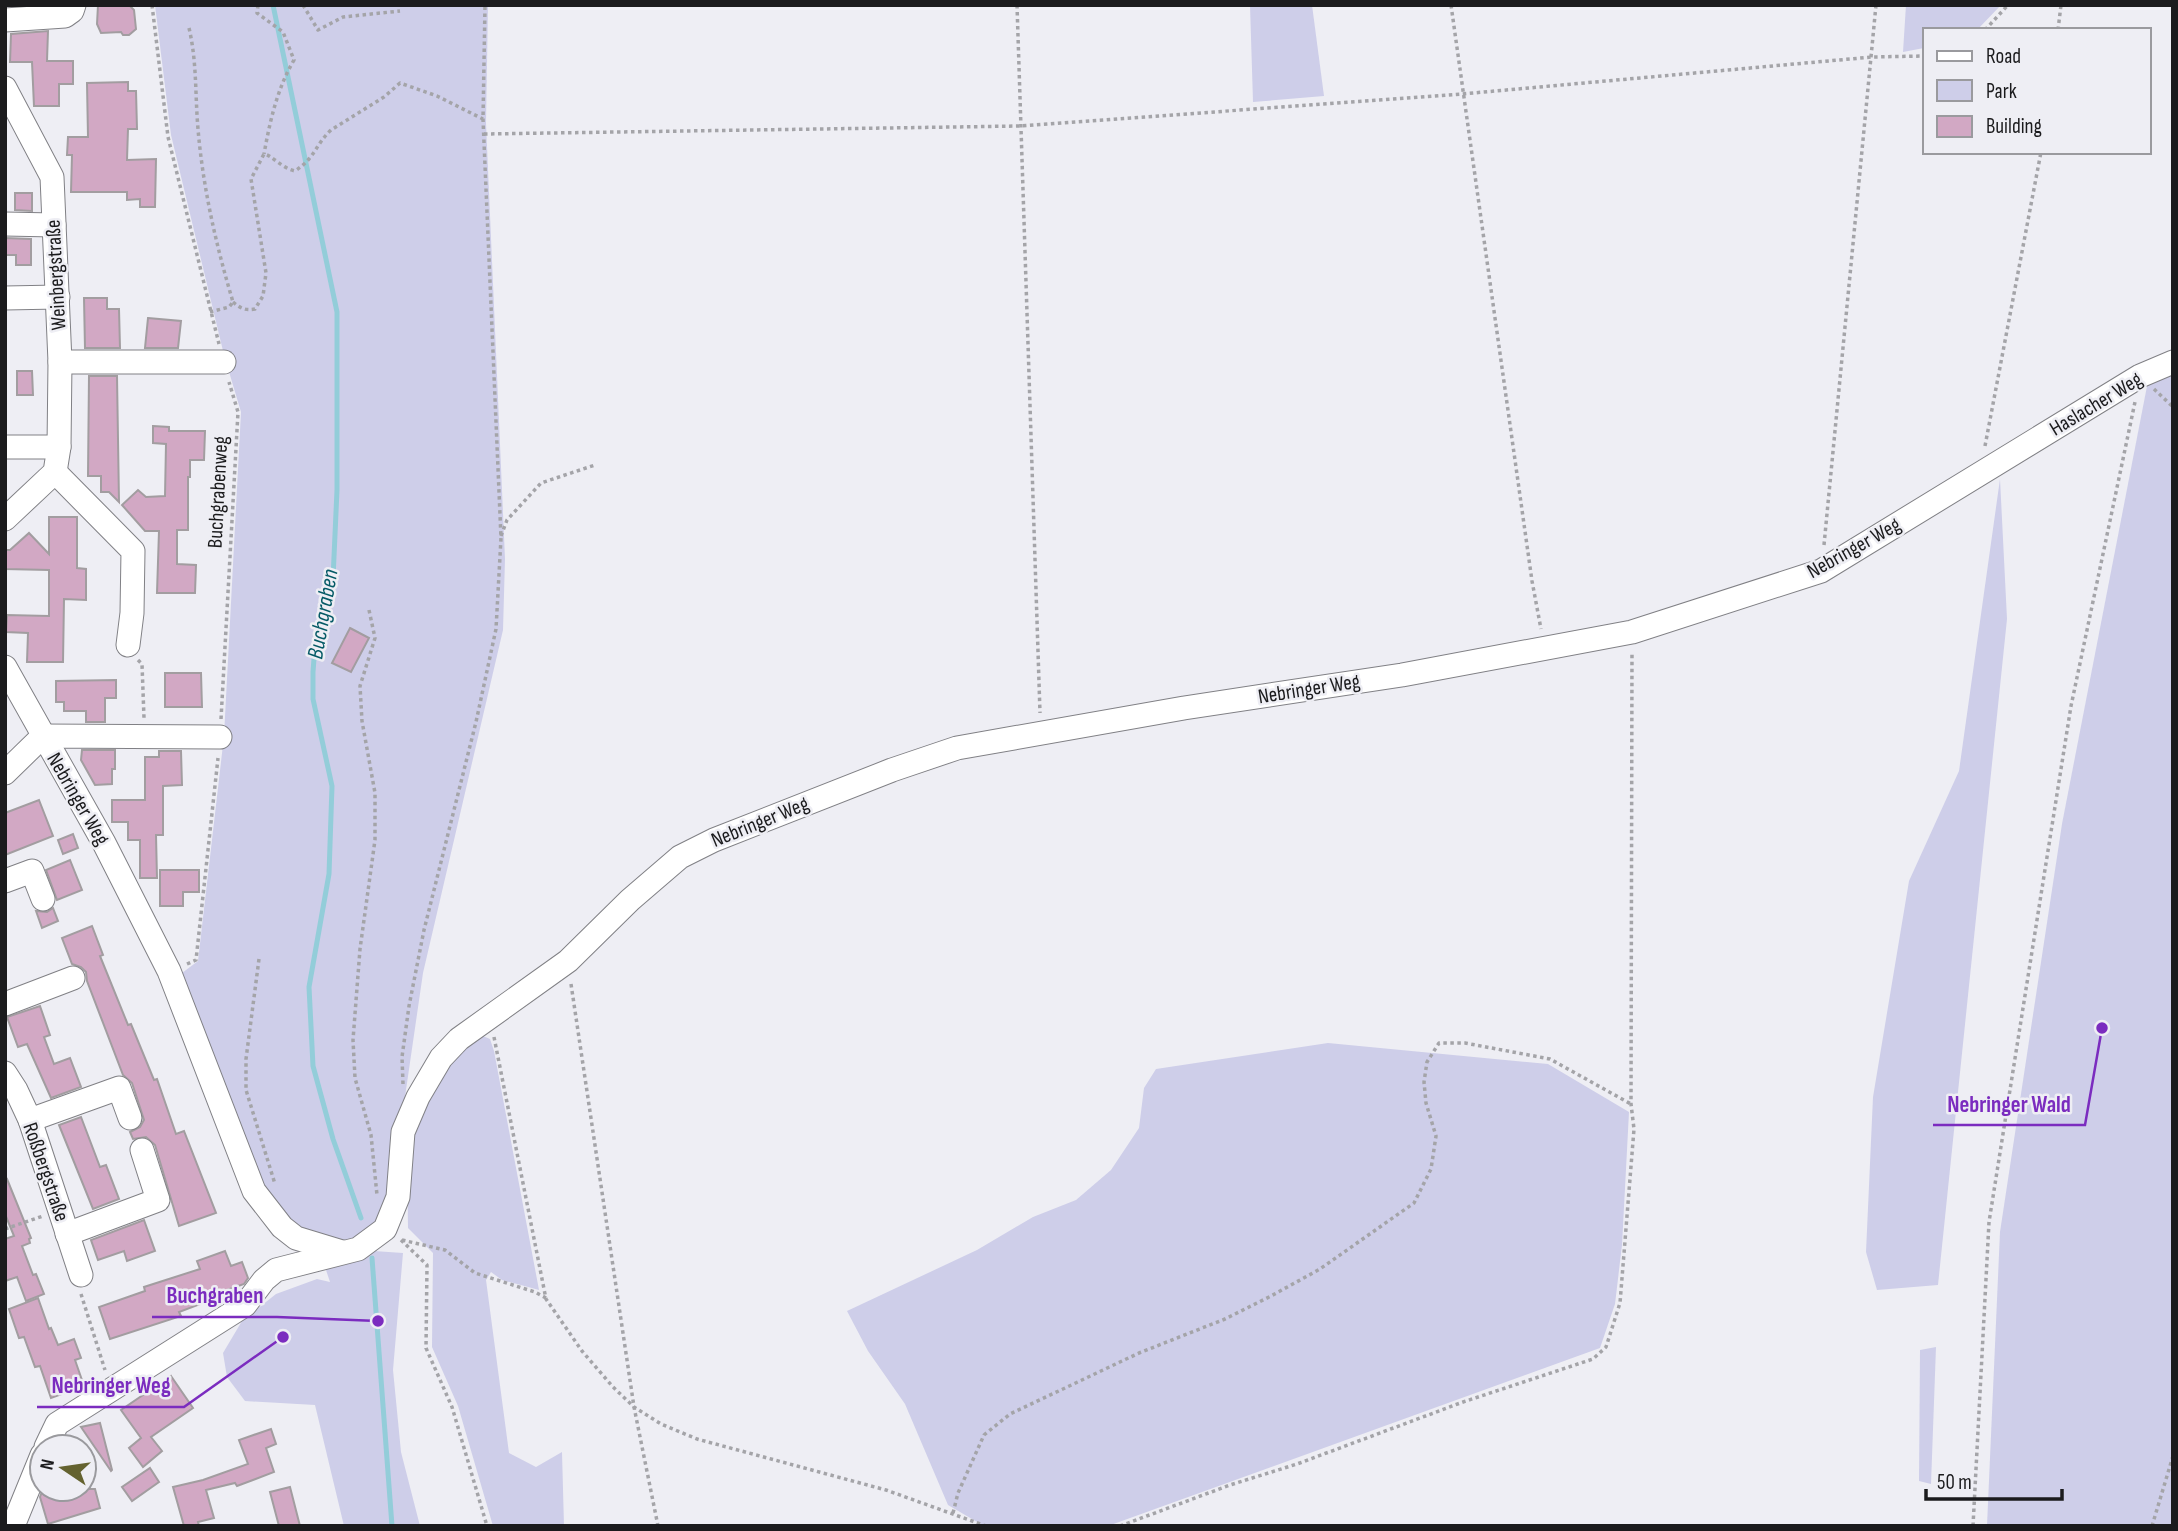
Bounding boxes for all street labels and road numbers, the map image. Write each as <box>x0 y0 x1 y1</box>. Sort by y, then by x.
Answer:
street label: Weinbergstraße <box>41 219 71 331</box>
street label: Haslacher Weg <box>2045 367 2147 441</box>
street label: Buchgrabenweg <box>203 435 233 549</box>
street label: Nebringer Weg <box>1803 512 1905 584</box>
street label: Nebringer Weg <box>1256 669 1362 709</box>
street label: Nebringer Weg <box>41 748 115 850</box>
street label: Nebringer Weg <box>708 791 812 853</box>
street label: Roßbergstraße <box>17 1119 75 1225</box>

